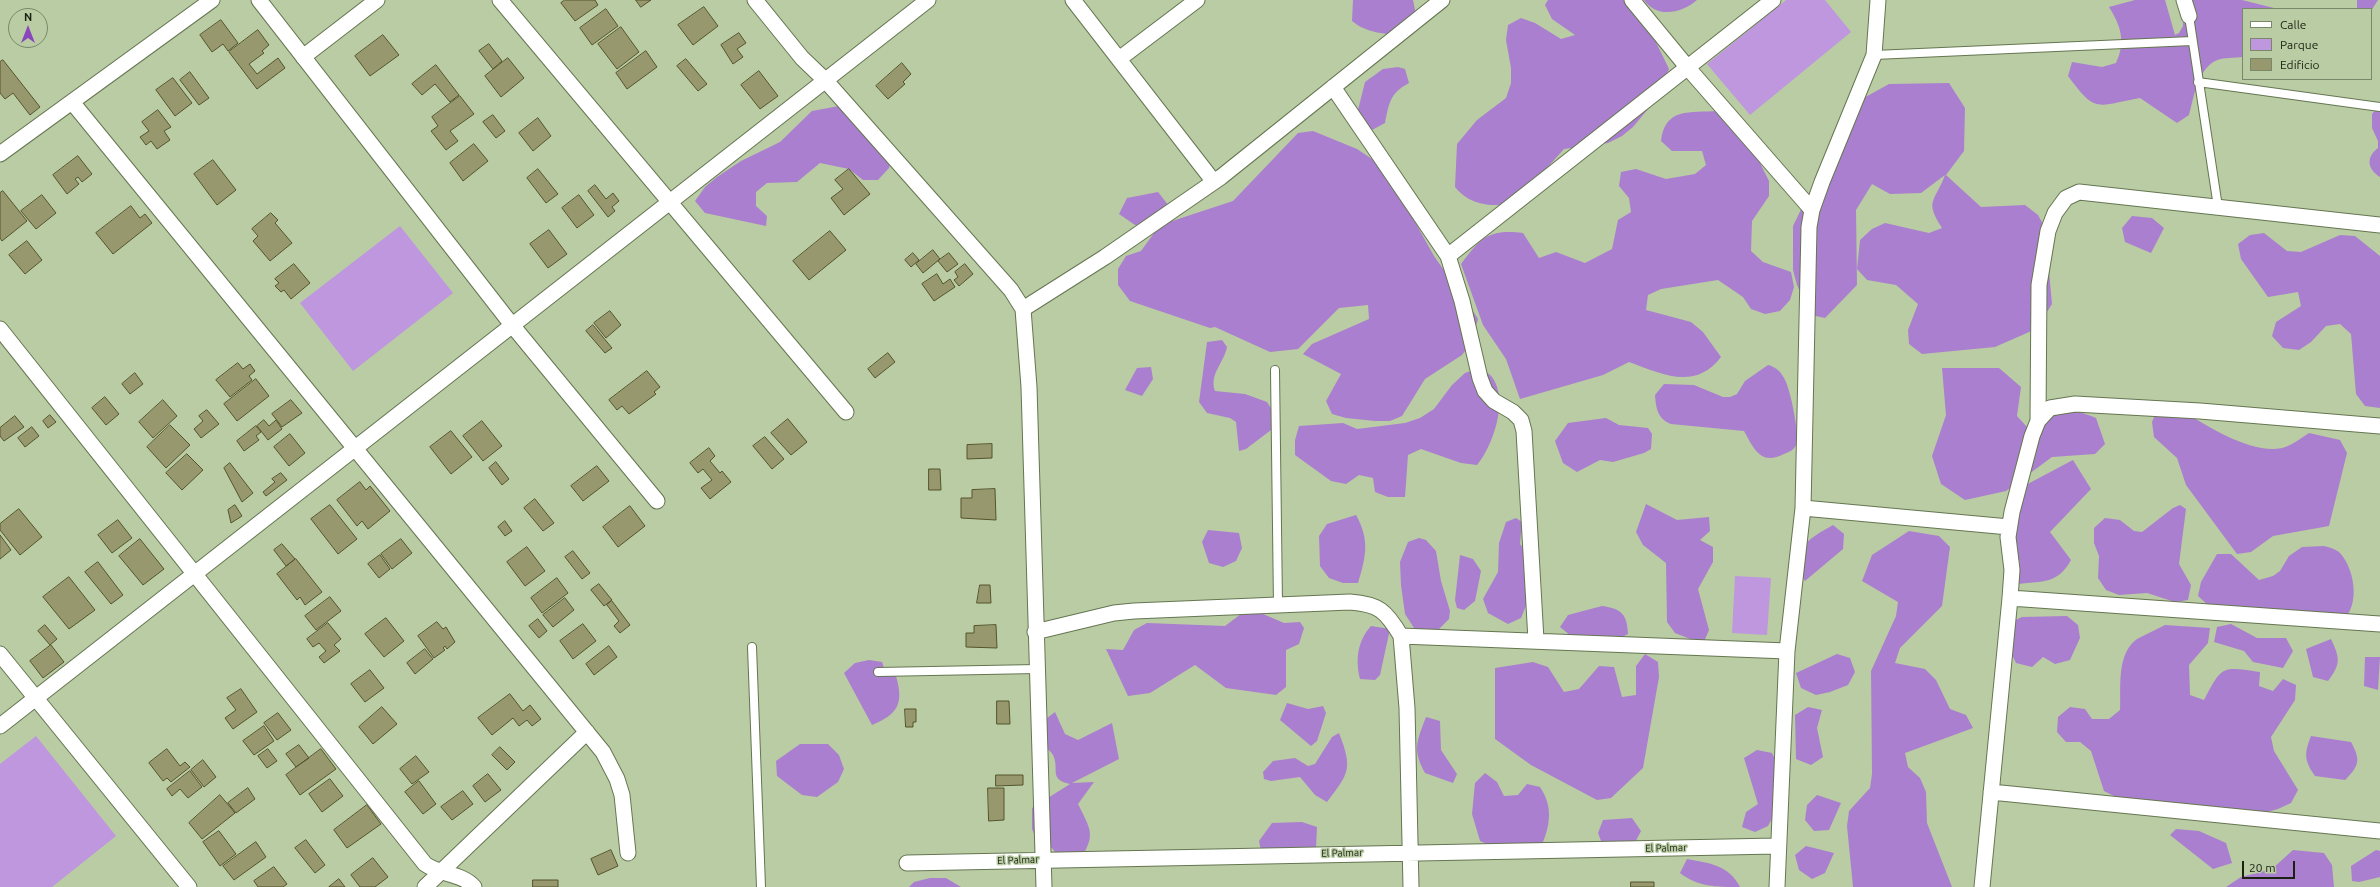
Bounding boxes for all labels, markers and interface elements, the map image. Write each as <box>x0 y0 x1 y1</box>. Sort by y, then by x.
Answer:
north arrow <box>8 8 48 48</box>
legend <box>2242 8 2372 80</box>
text: N <box>24 11 32 23</box>
text: Calle <box>2280 18 2306 31</box>
text: Parque <box>2280 38 2318 51</box>
text: Edificio <box>2280 58 2320 71</box>
street label: El Palmar <box>1645 842 1687 854</box>
street label: El Palmar <box>1321 847 1363 859</box>
street label: El Palmar <box>997 853 1039 867</box>
scale bar <box>2244 853 2297 879</box>
text: 20 m <box>2249 861 2276 874</box>

